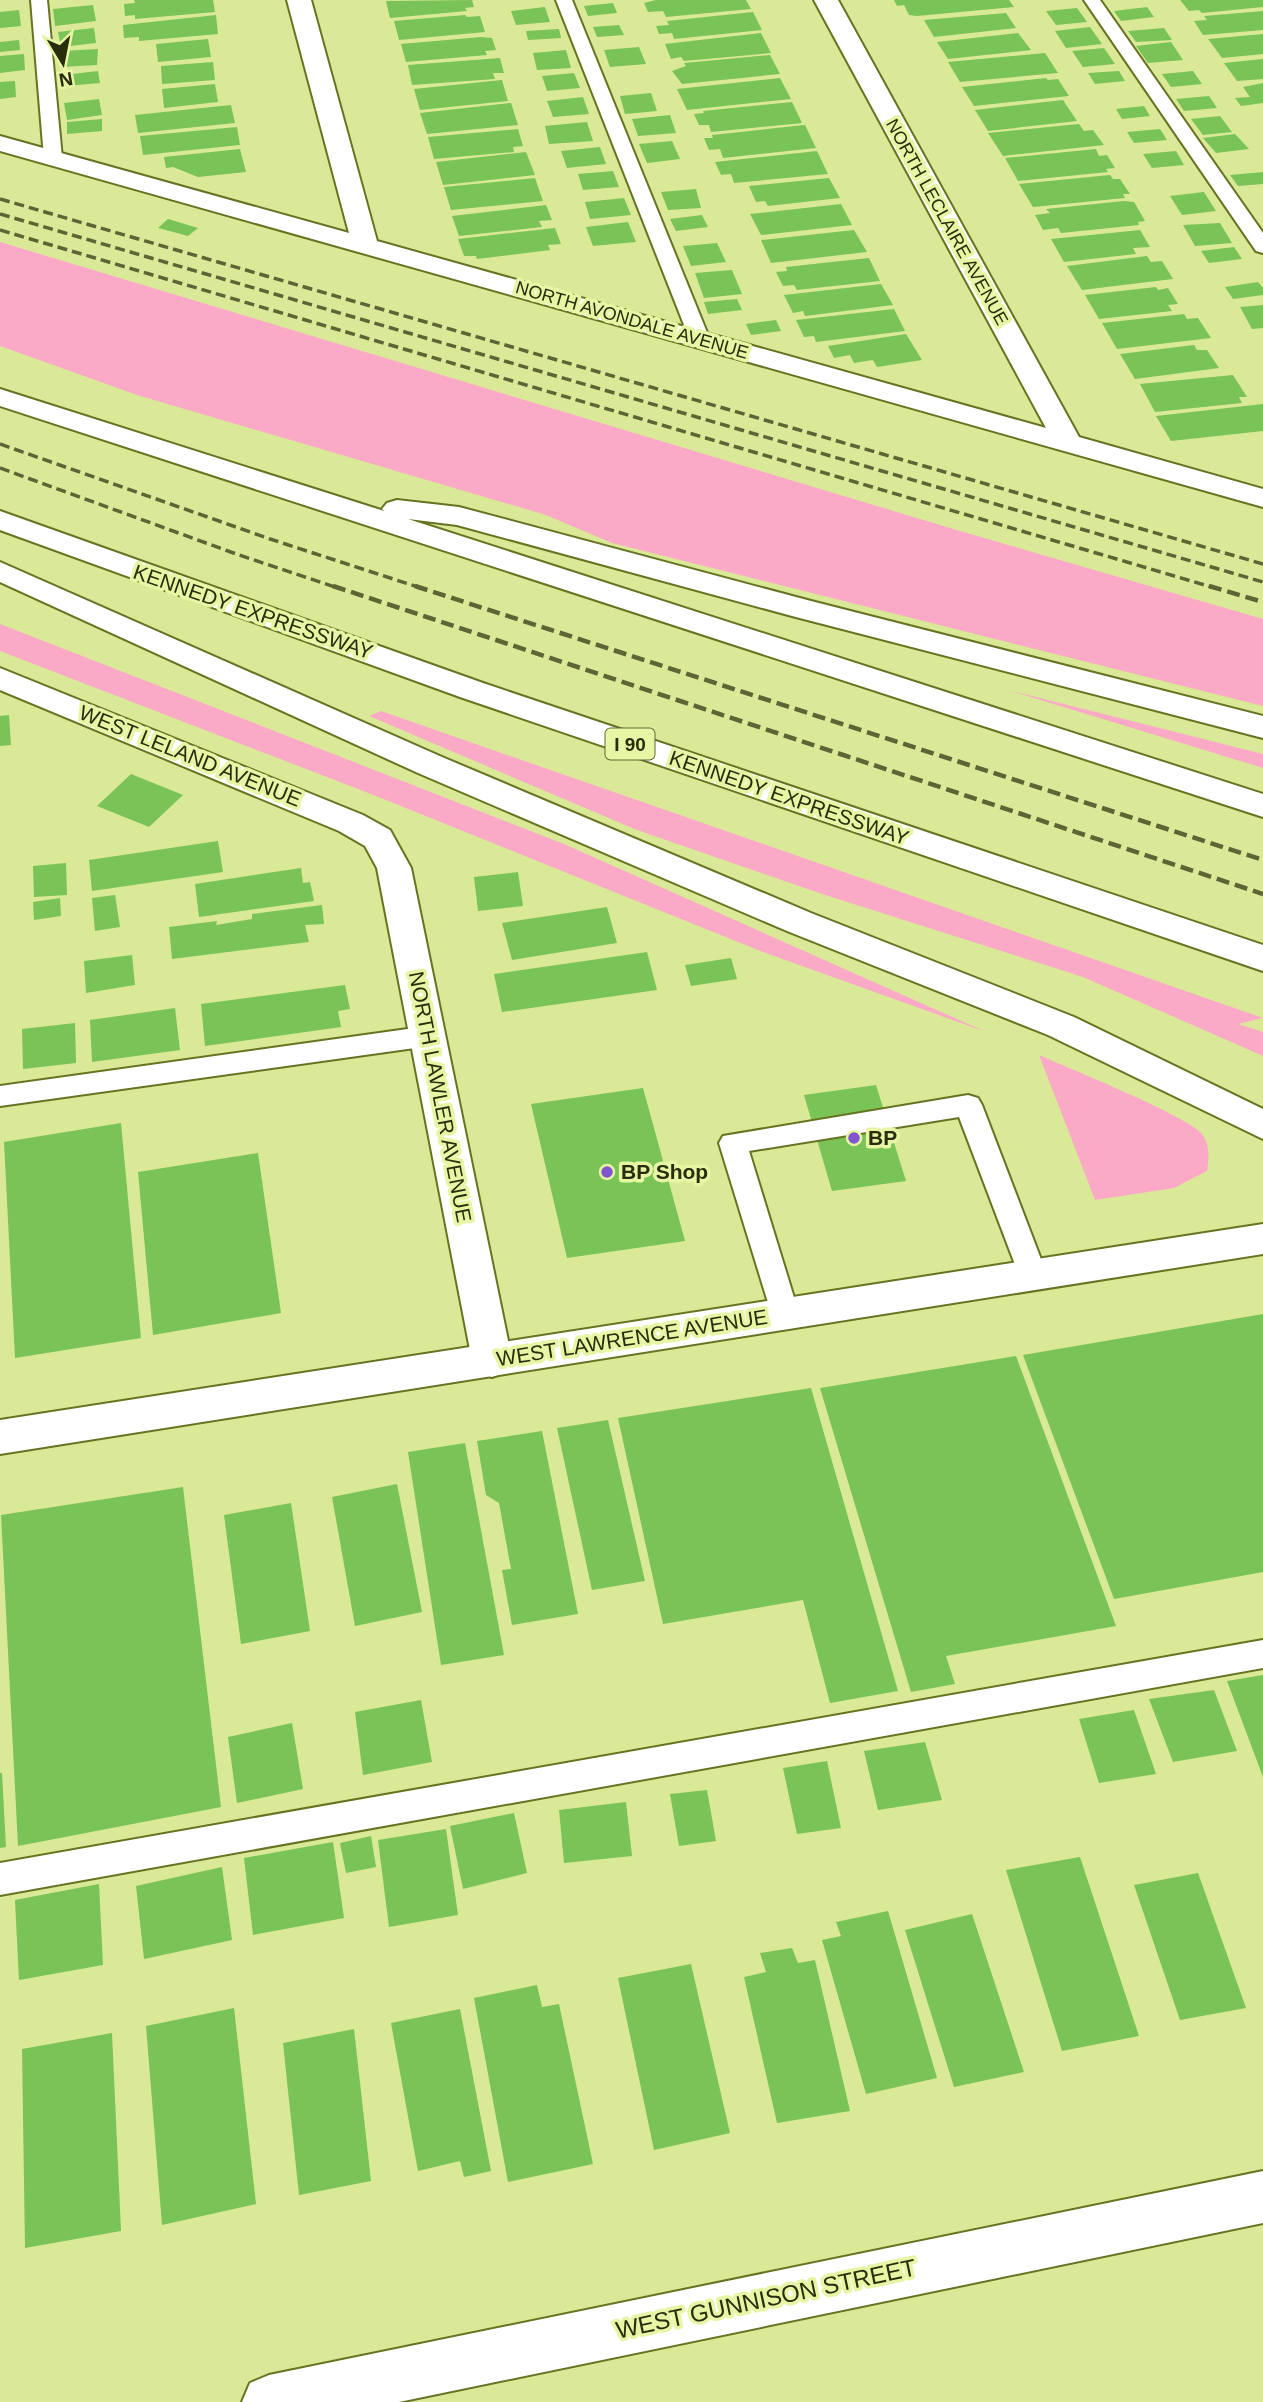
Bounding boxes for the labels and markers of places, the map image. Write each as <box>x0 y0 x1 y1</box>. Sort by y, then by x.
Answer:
place label: BP <box>868 1126 897 1149</box>
marker: BP <box>846 1130 862 1146</box>
place label: BP Shop <box>621 1160 708 1183</box>
marker: BP Shop <box>599 1164 615 1180</box>

